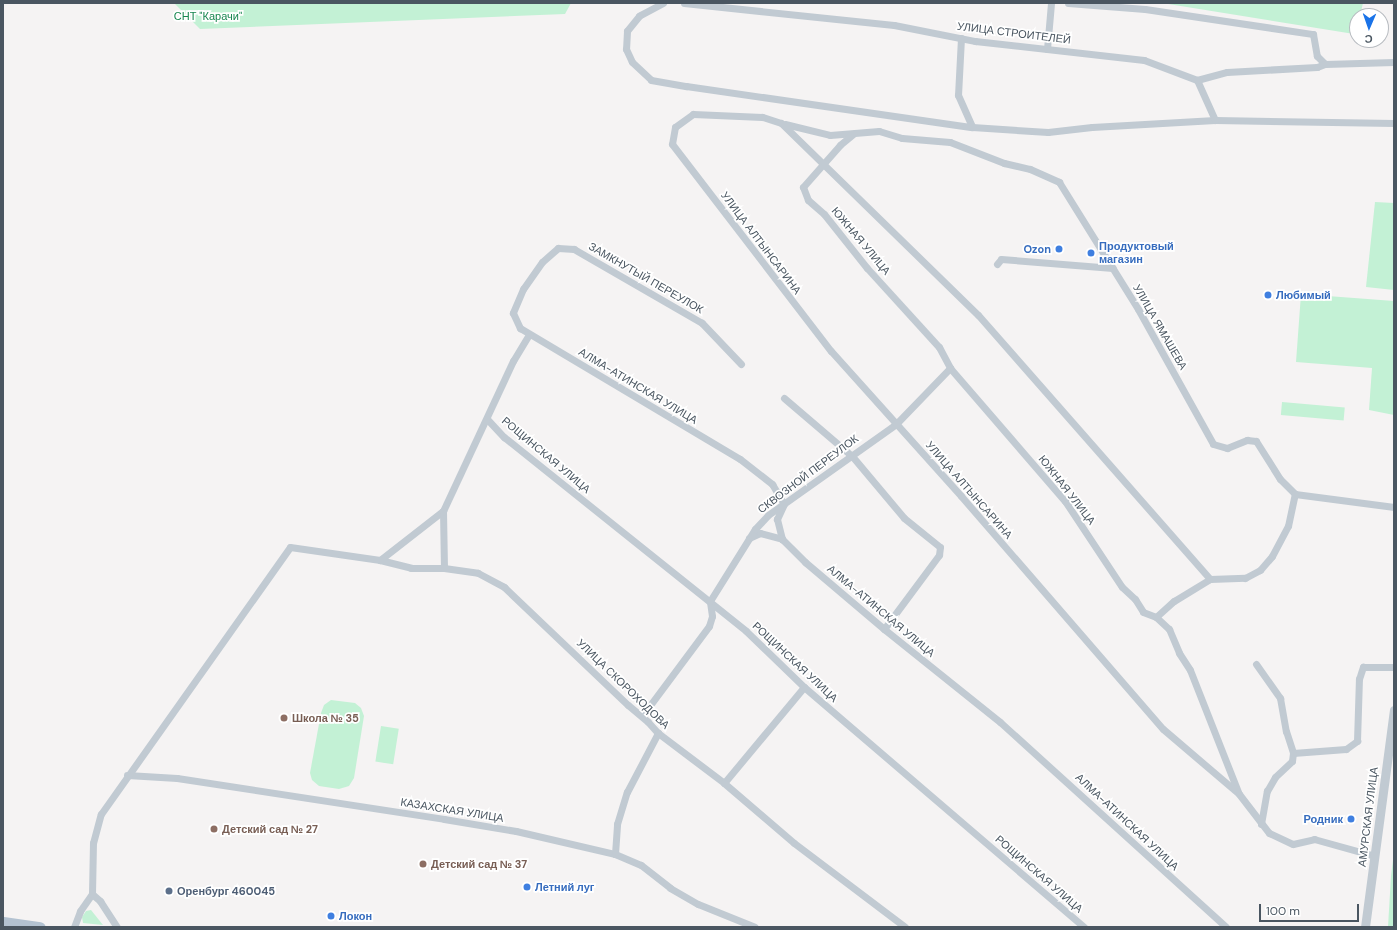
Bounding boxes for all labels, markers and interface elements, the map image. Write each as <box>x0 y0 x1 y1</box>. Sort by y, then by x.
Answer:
north arrow <box>1349 8 1389 48</box>
park label: СНТ "Карачи" <box>174 9 242 23</box>
street label: УЛИЦА СТРОИТЕЛЕЙ <box>956 19 1072 47</box>
text: С <box>1364 32 1373 46</box>
street label: УЛИЦА АЛТЫНСАРИНА <box>718 189 804 297</box>
street label: ЮЖНАЯ УЛИЦА <box>829 204 893 278</box>
street label: ЗАМКНУТЫЙ ПЕРЕУЛОК <box>586 240 706 316</box>
place label: Продуктовый магазин <box>1099 240 1174 266</box>
place label: Ozon <box>1023 242 1051 256</box>
marker: Ozon <box>1054 244 1064 254</box>
marker: Продуктовый магазин <box>1086 248 1096 258</box>
street label: УЛИЦА ЯМАШЕВА <box>1130 282 1190 372</box>
place label: Любимый <box>1276 288 1331 302</box>
marker: Любимый <box>1263 290 1273 300</box>
street label: АЛМА-АТИНСКАЯ УЛИЦА <box>576 345 700 427</box>
street label: РОЩИНСКАЯ УЛИЦА <box>499 414 593 496</box>
street label: СКВОЗНОЙ ПЕРЕУЛОК <box>755 432 861 516</box>
street label: УЛИЦА АЛТЫНСАРИНА <box>923 439 1015 541</box>
street label: ЮЖНАЯ УЛИЦА <box>1036 453 1098 527</box>
street label: АЛМА-АТИНСКАЯ УЛИЦА <box>825 562 937 660</box>
street label: РОЩИНСКАЯ УЛИЦА <box>750 619 840 705</box>
street label: УЛИЦА СКОРОХОДОВА <box>574 636 672 732</box>
place label: Школа № 35 <box>292 711 359 725</box>
marker: Школа № 35 <box>279 713 289 723</box>
street label: АМУРСКАЯ УЛИЦА <box>1355 766 1381 868</box>
street label: АЛМА-АТИНСКАЯ УЛИЦА <box>1073 771 1181 873</box>
street label: КАЗАХСКАЯ УЛИЦА <box>399 795 505 825</box>
place label: Родник <box>1303 812 1343 826</box>
marker: Родник <box>1346 814 1356 824</box>
place label: Детский сад № 27 <box>222 822 318 836</box>
marker: Детский сад № 27 <box>209 824 219 834</box>
street label: РОЩИНСКАЯ УЛИЦА <box>993 832 1085 916</box>
place label: Детский сад № 37 <box>431 857 527 871</box>
marker: Детский сад № 37 <box>418 859 428 869</box>
place label: Летний луг <box>535 880 594 894</box>
marker: Летний луг <box>522 882 532 892</box>
place label: Оренбург 460045 <box>177 884 275 898</box>
marker: Оренбург 460045 <box>164 886 174 896</box>
scale bar <box>1261 896 1361 922</box>
text: 100 m <box>1266 903 1300 919</box>
place label: Локон <box>339 909 372 923</box>
marker: Локон <box>326 911 336 921</box>

